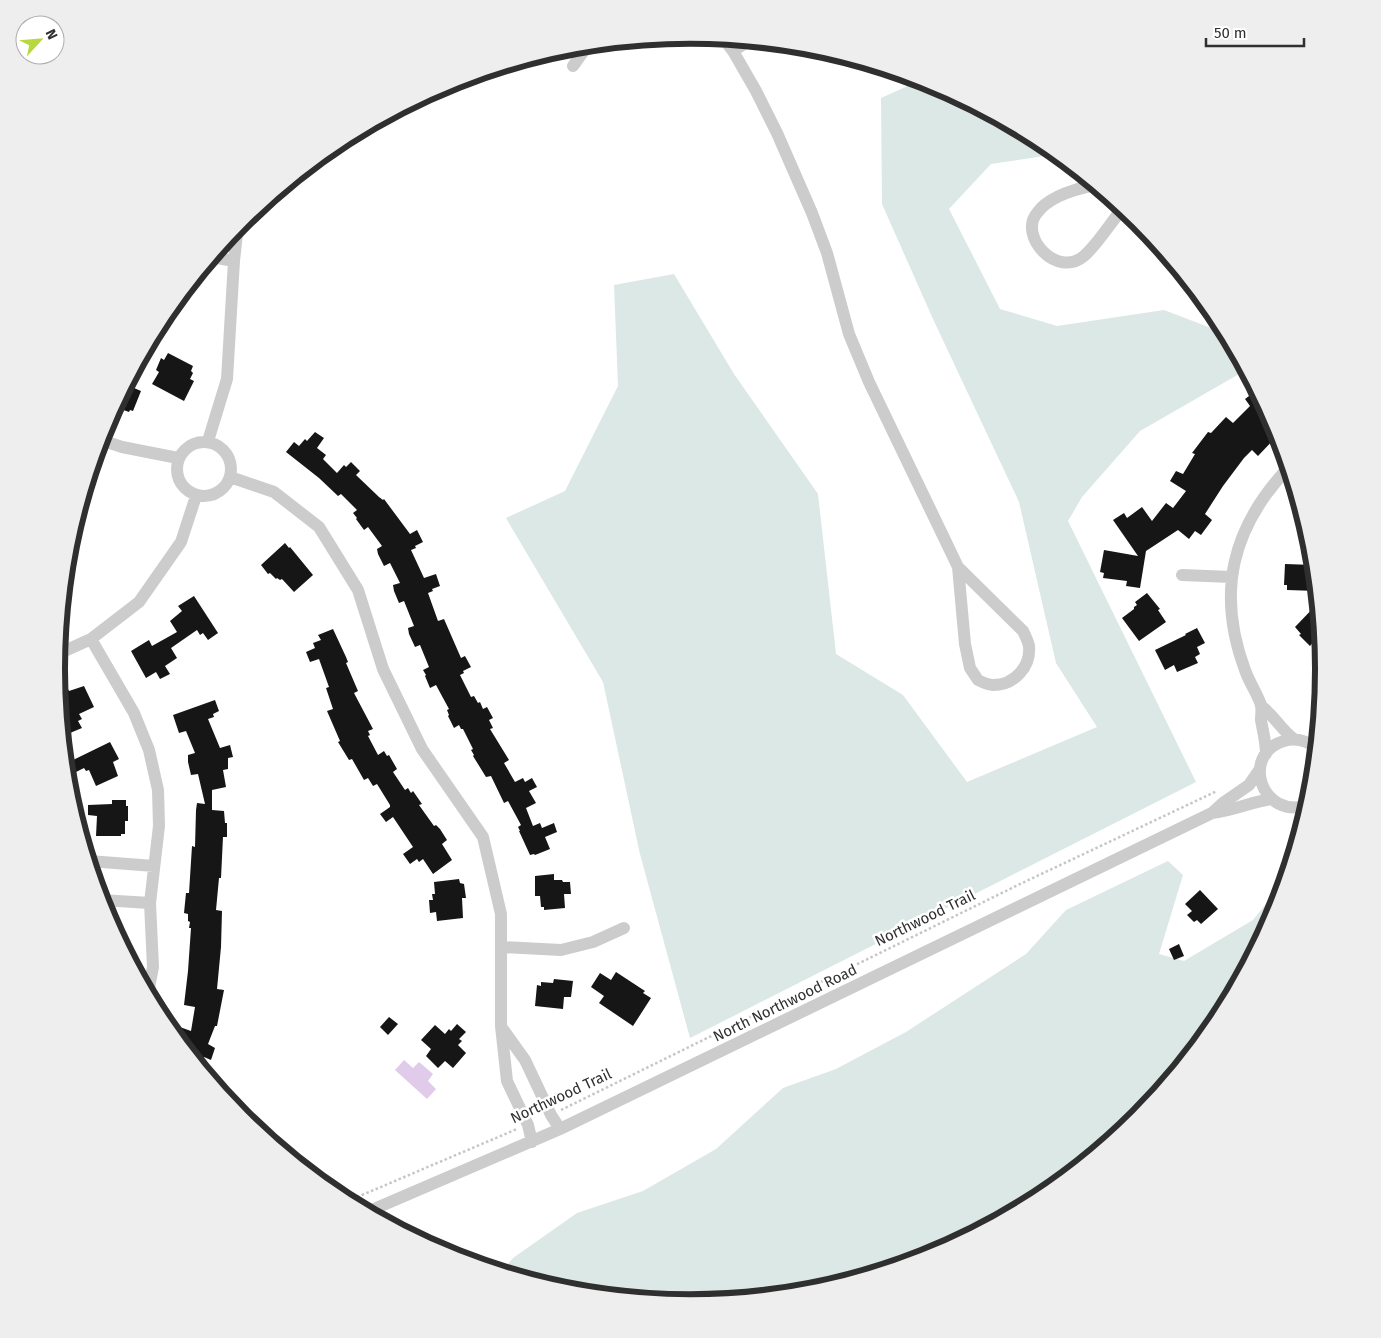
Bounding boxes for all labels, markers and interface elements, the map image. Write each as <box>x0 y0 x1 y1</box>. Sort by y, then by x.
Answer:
north arrow <box>15 15 65 65</box>
scale bar <box>1206 15 1304 47</box>
text: 50 m <box>1214 24 1247 42</box>
text: N <box>42 27 61 42</box>
street label: Northwood Trail <box>872 886 979 950</box>
street label: North Northwood Road <box>710 960 860 1046</box>
street label: Northwood Trail <box>508 1064 615 1127</box>

